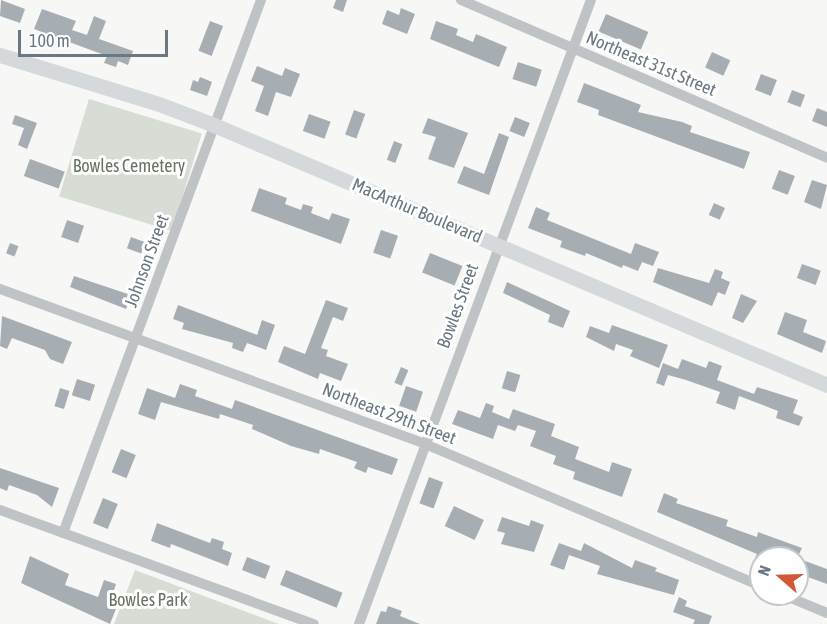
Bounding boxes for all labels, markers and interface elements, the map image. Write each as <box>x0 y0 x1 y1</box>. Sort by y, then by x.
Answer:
scale bar <box>21 18 171 56</box>
street label: Northeast 31st Street <box>583 27 719 101</box>
text: 100 m <box>29 30 70 51</box>
park label: Bowles Cemetery <box>73 155 185 177</box>
street label: MacArthur Boulevard <box>349 174 485 248</box>
street label: Johnson Street <box>120 212 174 310</box>
street label: Bowles Street <box>433 261 483 351</box>
street label: Northeast 29th Street <box>319 379 459 449</box>
north arrow <box>749 546 809 606</box>
text: N <box>754 563 774 578</box>
park label: Bowles Park <box>108 589 188 611</box>

